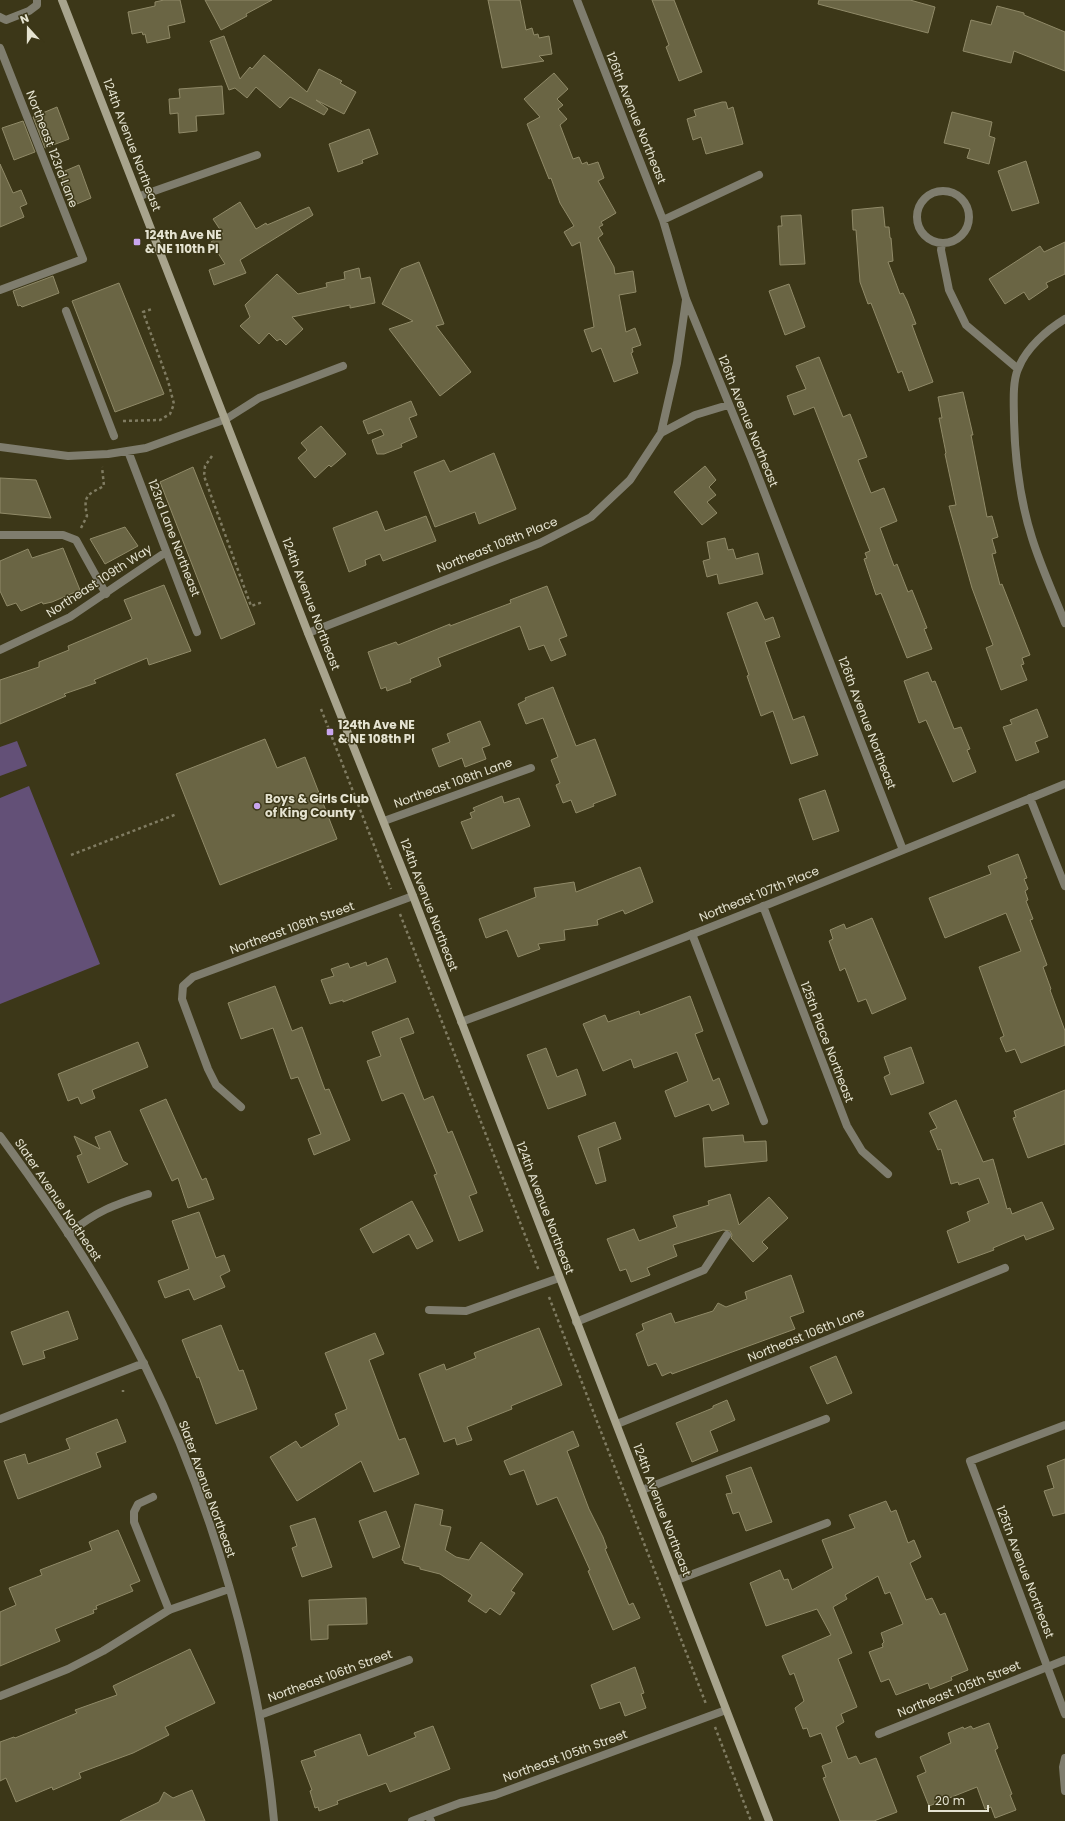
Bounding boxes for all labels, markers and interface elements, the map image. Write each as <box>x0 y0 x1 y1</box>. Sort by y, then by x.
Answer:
north arrow <box>8 8 48 48</box>
text: N <box>18 10 31 28</box>
street label: 126th Avenue Northeast <box>602 49 671 186</box>
street label: 124th Avenue Northeast <box>99 76 166 214</box>
street label: Northeast 123rd Lane <box>22 88 83 210</box>
place label: 124th Ave NE & NE 110th Pl <box>145 226 222 257</box>
marker: 124th Ave NE & NE 110th Pl <box>132 237 142 247</box>
street label: 126th Avenue Northeast <box>714 352 783 489</box>
street label: 123rd Lane Northeast <box>144 477 205 599</box>
street label: Northeast 108th Place <box>434 512 560 577</box>
street label: 124th Avenue Northeast <box>278 535 345 673</box>
street label: Northeast 109th Way <box>43 540 155 621</box>
street label: 126th Avenue Northeast <box>834 654 901 792</box>
place label: 124th Ave NE & NE 108th Pl <box>338 716 415 747</box>
marker: 124th Ave NE & NE 108th Pl <box>325 727 335 737</box>
street label: Northeast 108th Lane <box>391 753 514 812</box>
place label: Boys & Girls Club of King County <box>265 790 369 821</box>
marker: Boys & Girls Club of King County <box>252 801 262 811</box>
street label: 124th Avenue Northeast <box>396 836 463 974</box>
street label: Northeast 107th Place <box>696 862 821 925</box>
street label: Northeast 108th Street <box>227 897 356 958</box>
street label: 125th Place Northeast <box>797 979 858 1105</box>
street label: Slater Avenue Northeast <box>11 1135 106 1264</box>
street label: 124th Avenue Northeast <box>512 1139 579 1277</box>
street label: Northeast 106th Lane <box>745 1303 867 1366</box>
street label: Slater Avenue Northeast <box>175 1418 240 1560</box>
street label: 124th Avenue Northeast <box>629 1441 696 1579</box>
street label: 125th Avenue Northeast <box>992 1503 1059 1641</box>
street label: Northeast 106th Street <box>265 1645 394 1706</box>
street label: Northeast 105th Street <box>895 1656 1023 1721</box>
street label: Northeast 105th Street <box>500 1725 629 1786</box>
scale bar <box>929 1787 988 1813</box>
text: 20 m <box>935 1792 965 1809</box>

